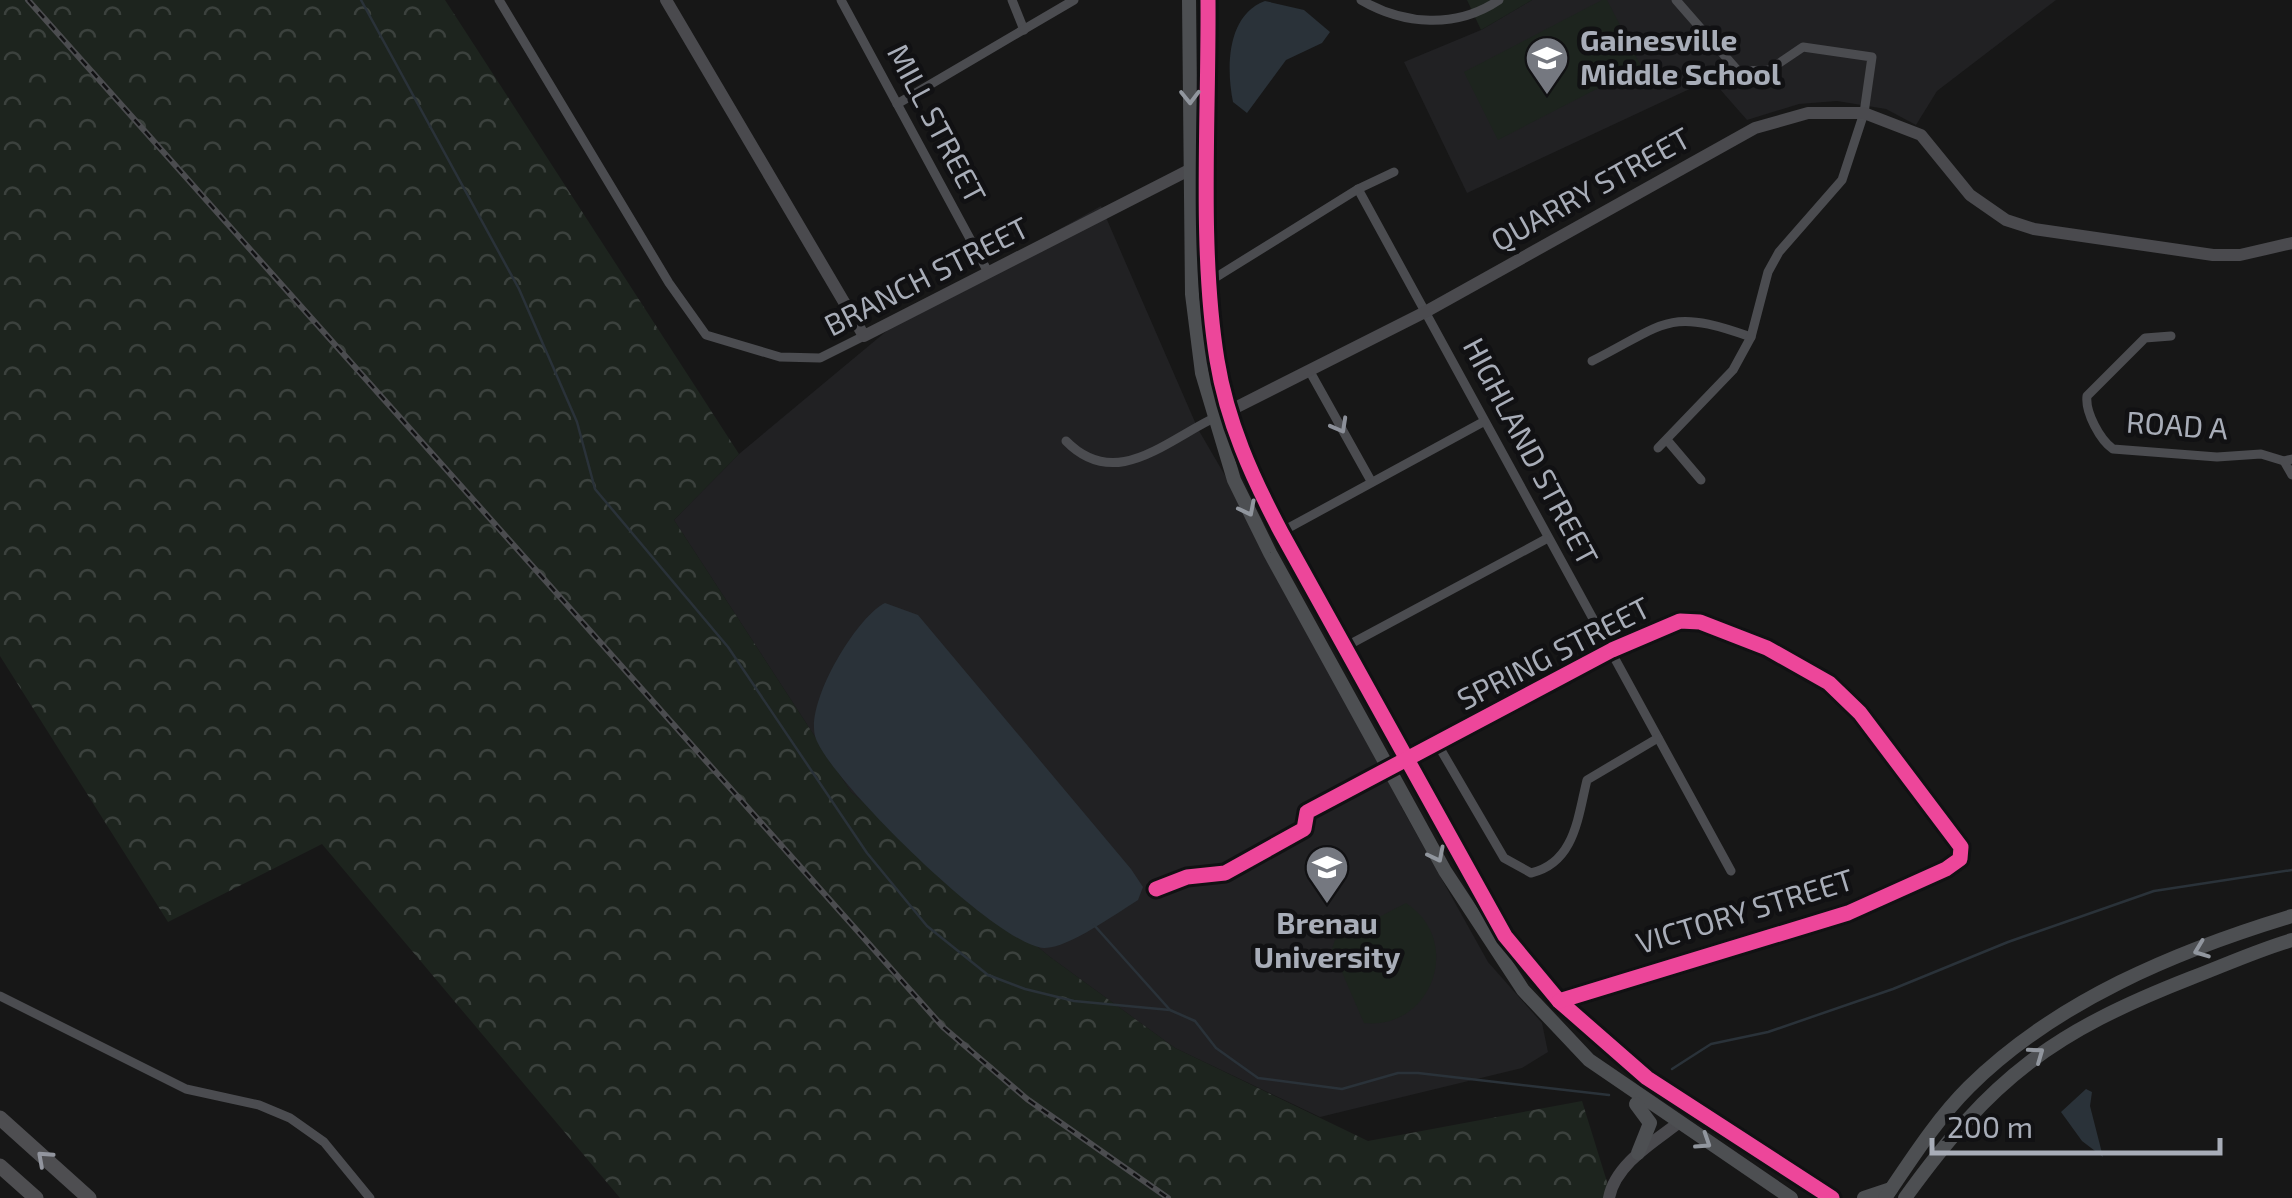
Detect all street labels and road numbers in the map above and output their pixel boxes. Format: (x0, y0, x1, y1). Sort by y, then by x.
street label: MILL STREET (881, 37, 995, 209)
street label: QUARRY STREET (1484, 119, 1696, 258)
street label: BRANCH STREET (818, 208, 1034, 342)
street label: HIGHLAND STREET (1457, 331, 1607, 571)
street label: ROAD A (2125, 403, 2229, 446)
street label: SPRING STREET (1451, 588, 1655, 716)
street label: VICTORY STREET (1631, 860, 1857, 960)

